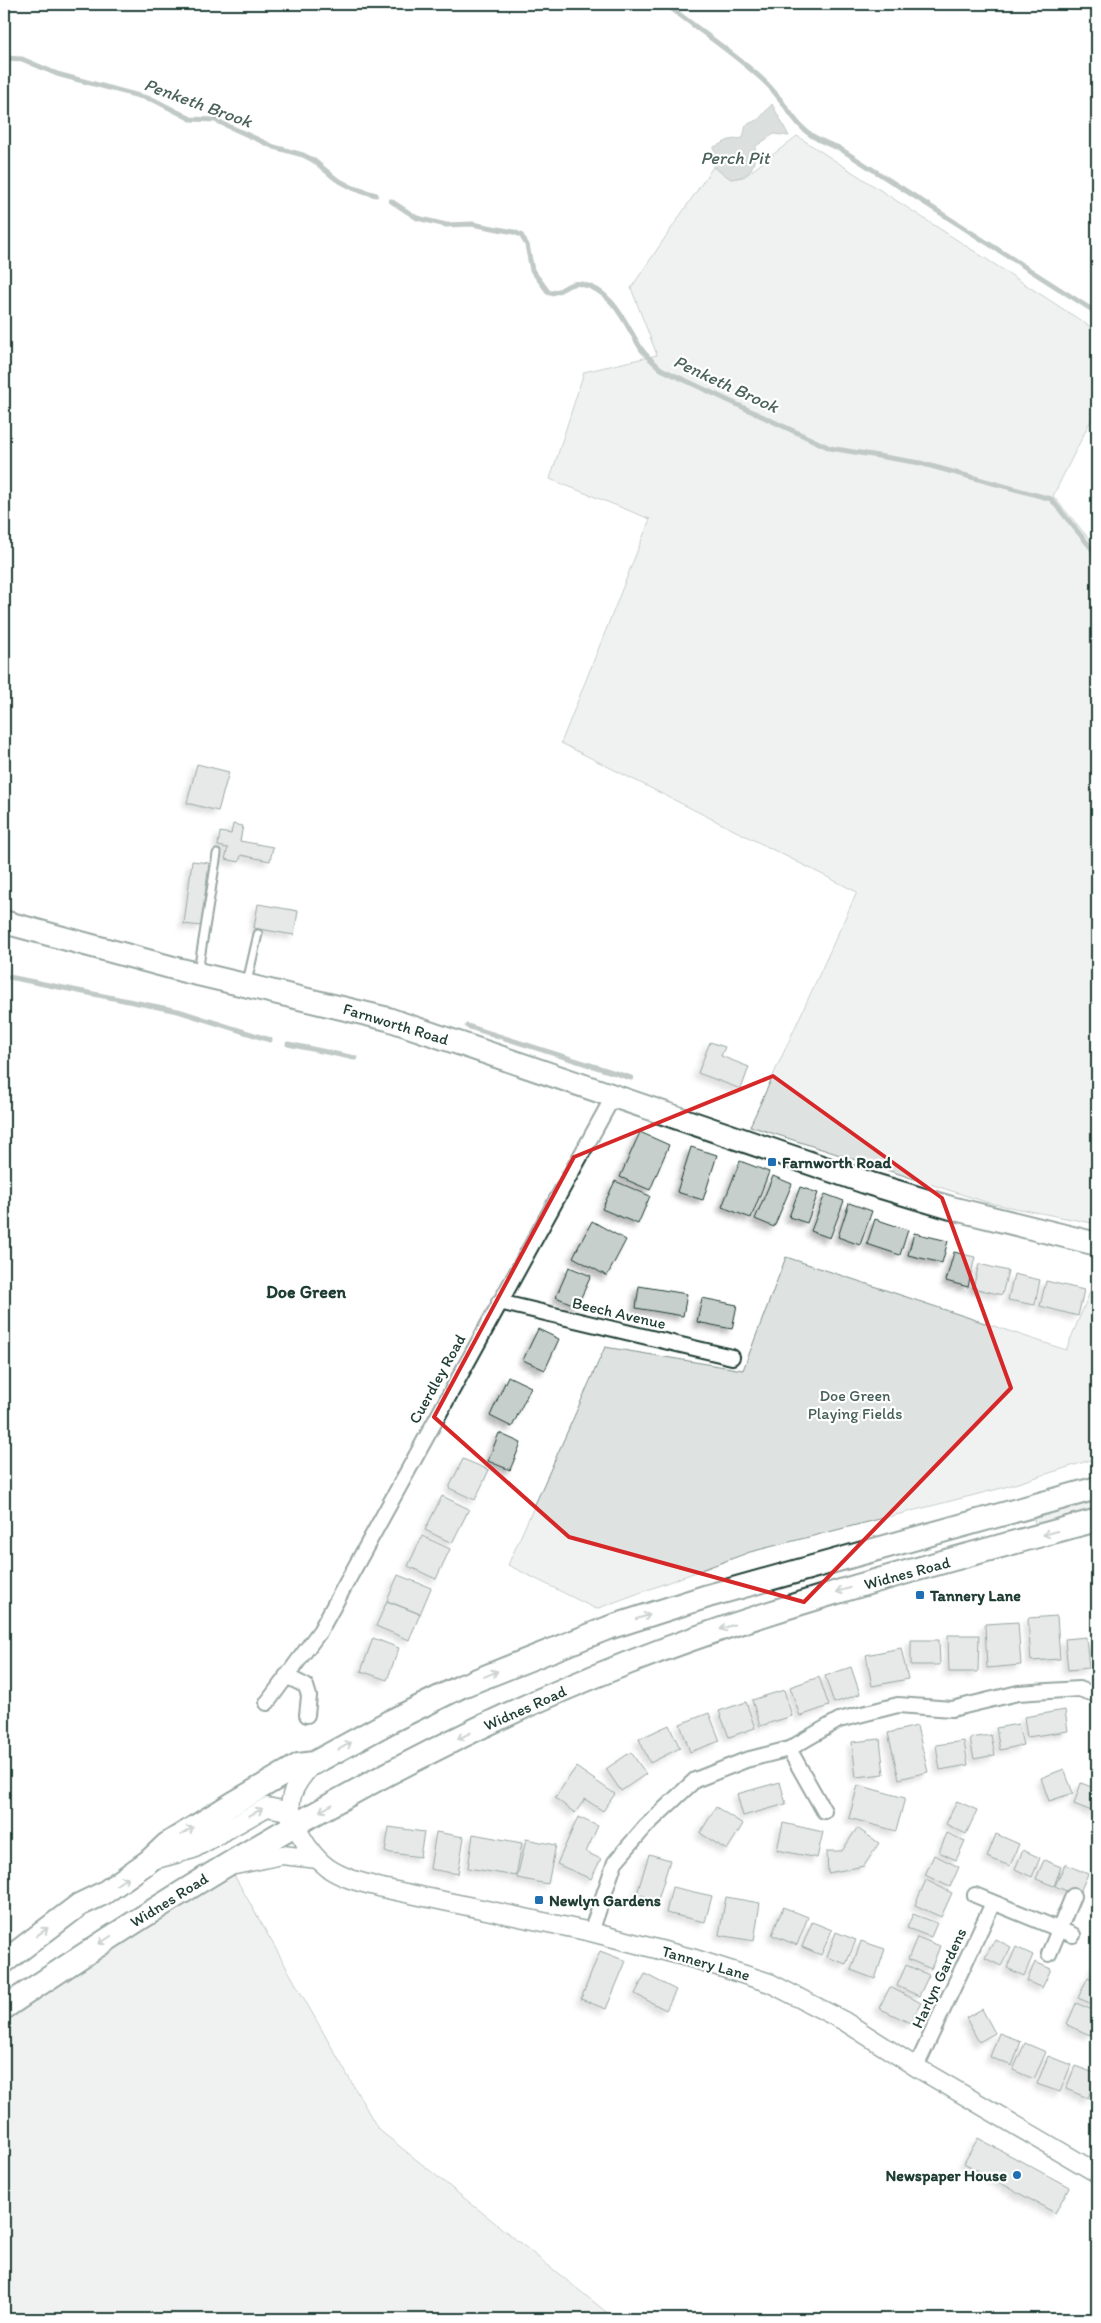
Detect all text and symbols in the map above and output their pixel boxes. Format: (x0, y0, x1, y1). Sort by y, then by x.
water label: Penketh Brook (141, 73, 256, 133)
water label: Perch Pit (701, 147, 772, 169)
water label: Penketh Brook (670, 350, 783, 419)
street label: Farnworth Road (341, 999, 451, 1049)
place label: Farnworth Road (782, 1153, 891, 1172)
marker: Farnworth Road (766, 1156, 778, 1168)
district label: Doe Green (266, 1281, 346, 1303)
street label: Beech Avenue (570, 1293, 668, 1333)
street label: Cuerdley Road (405, 1331, 470, 1427)
park label: Doe Green Playing Fields (808, 1386, 902, 1423)
one-way arrow (1043, 1529, 1059, 1538)
street label: Widnes Road (862, 1552, 952, 1594)
one-way arrow (835, 1586, 851, 1595)
place label: Tannery Lane (929, 1586, 1021, 1606)
marker: Tannery Lane (914, 1589, 926, 1601)
one-way arrow (634, 1611, 650, 1621)
one-way arrow (719, 1623, 735, 1632)
one-way arrow (483, 1668, 498, 1678)
street label: Widnes Road (481, 1681, 569, 1735)
one-way arrow (456, 1731, 471, 1741)
one-way arrow (337, 1741, 352, 1750)
one-way arrow (319, 1803, 333, 1813)
one-way arrow (249, 1807, 264, 1817)
one-way arrow (180, 1826, 194, 1836)
street label: Widnes Road (126, 1868, 212, 1932)
one-way arrow (114, 1876, 128, 1886)
place label: Newlyn Gardens (549, 1891, 661, 1911)
marker: Newlyn Gardens (533, 1894, 545, 1906)
street label: Harlyn Gardens (907, 1925, 971, 2031)
one-way arrow (35, 1927, 49, 1937)
one-way arrow (98, 1935, 112, 1945)
street label: Tannery Lane (660, 1941, 752, 1985)
place label: Newspaper House (885, 2166, 1007, 2186)
marker: Newspaper House (1011, 2169, 1023, 2181)

